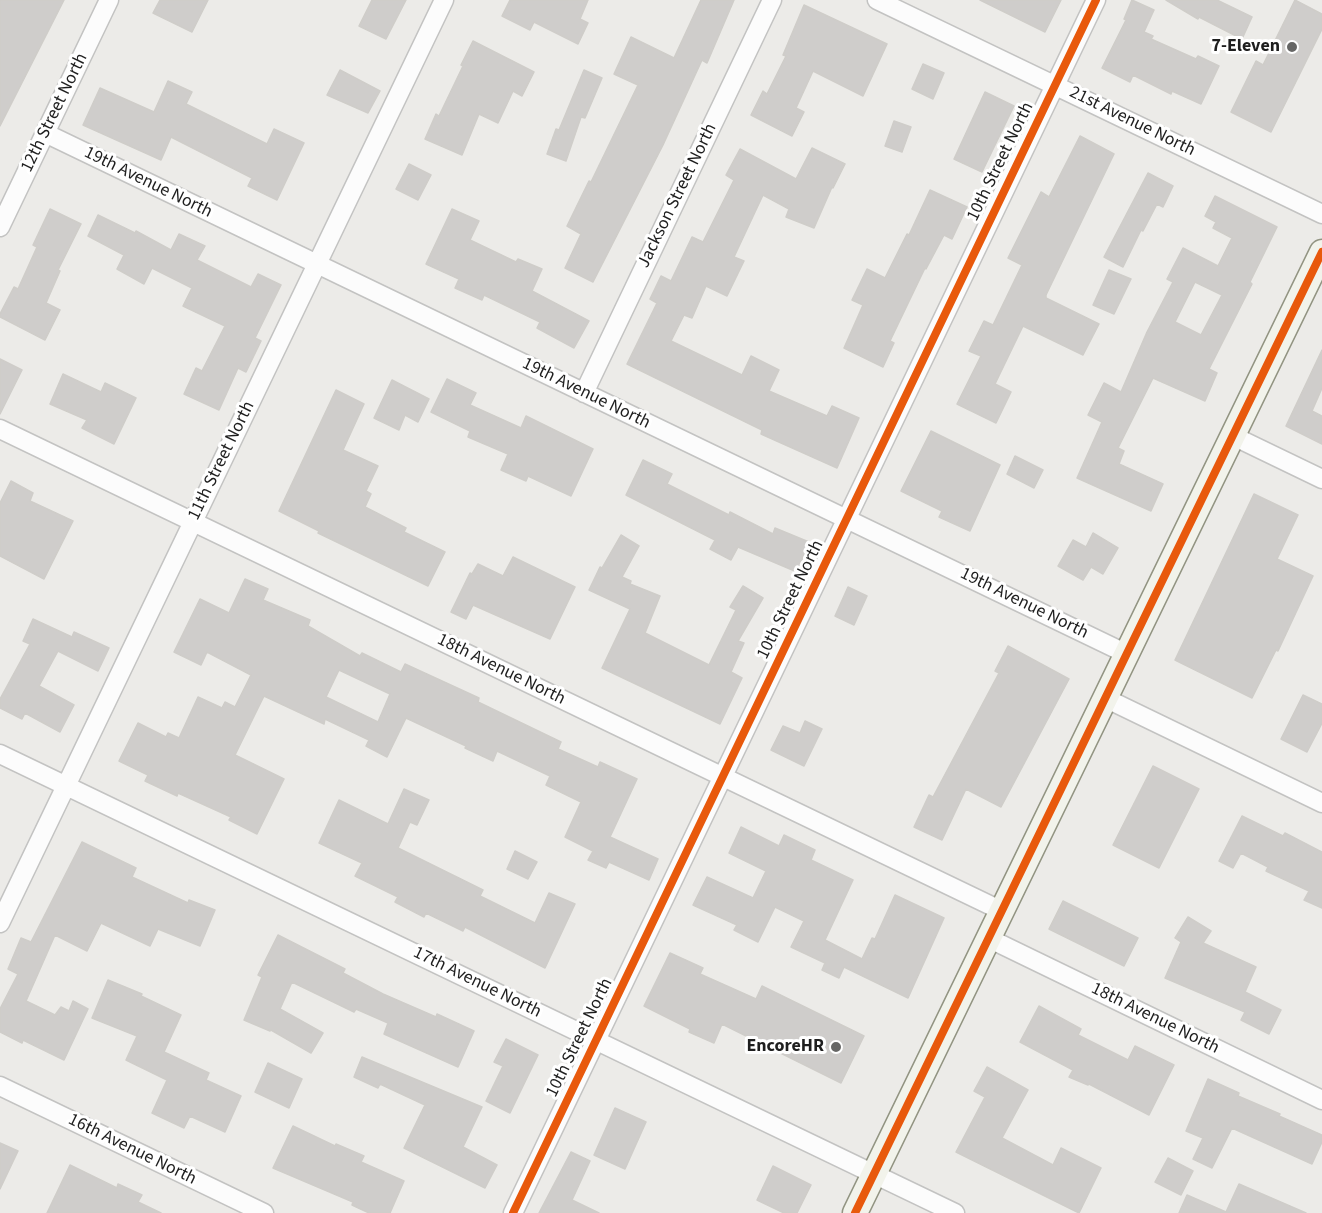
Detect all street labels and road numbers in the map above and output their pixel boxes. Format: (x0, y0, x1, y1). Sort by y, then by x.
street label: 12th Street North (17, 50, 93, 176)
street label: 21st Avenue North (1066, 82, 1198, 162)
street label: 10th Street North (963, 99, 1039, 225)
street label: Jackson Street North (634, 120, 722, 272)
street label: 19th Avenue North (80, 143, 216, 223)
street label: 19th Avenue North (518, 354, 654, 434)
street label: 11th Street North (184, 398, 260, 524)
street label: 10th Street North (753, 537, 829, 663)
street label: 19th Avenue North (956, 564, 1092, 644)
street label: 18th Avenue North (433, 630, 569, 710)
street label: 17th Avenue North (409, 943, 545, 1023)
street label: 10th Street North (542, 975, 618, 1101)
street label: 18th Avenue North (1087, 979, 1223, 1059)
street label: 16th Avenue North (64, 1110, 200, 1190)

